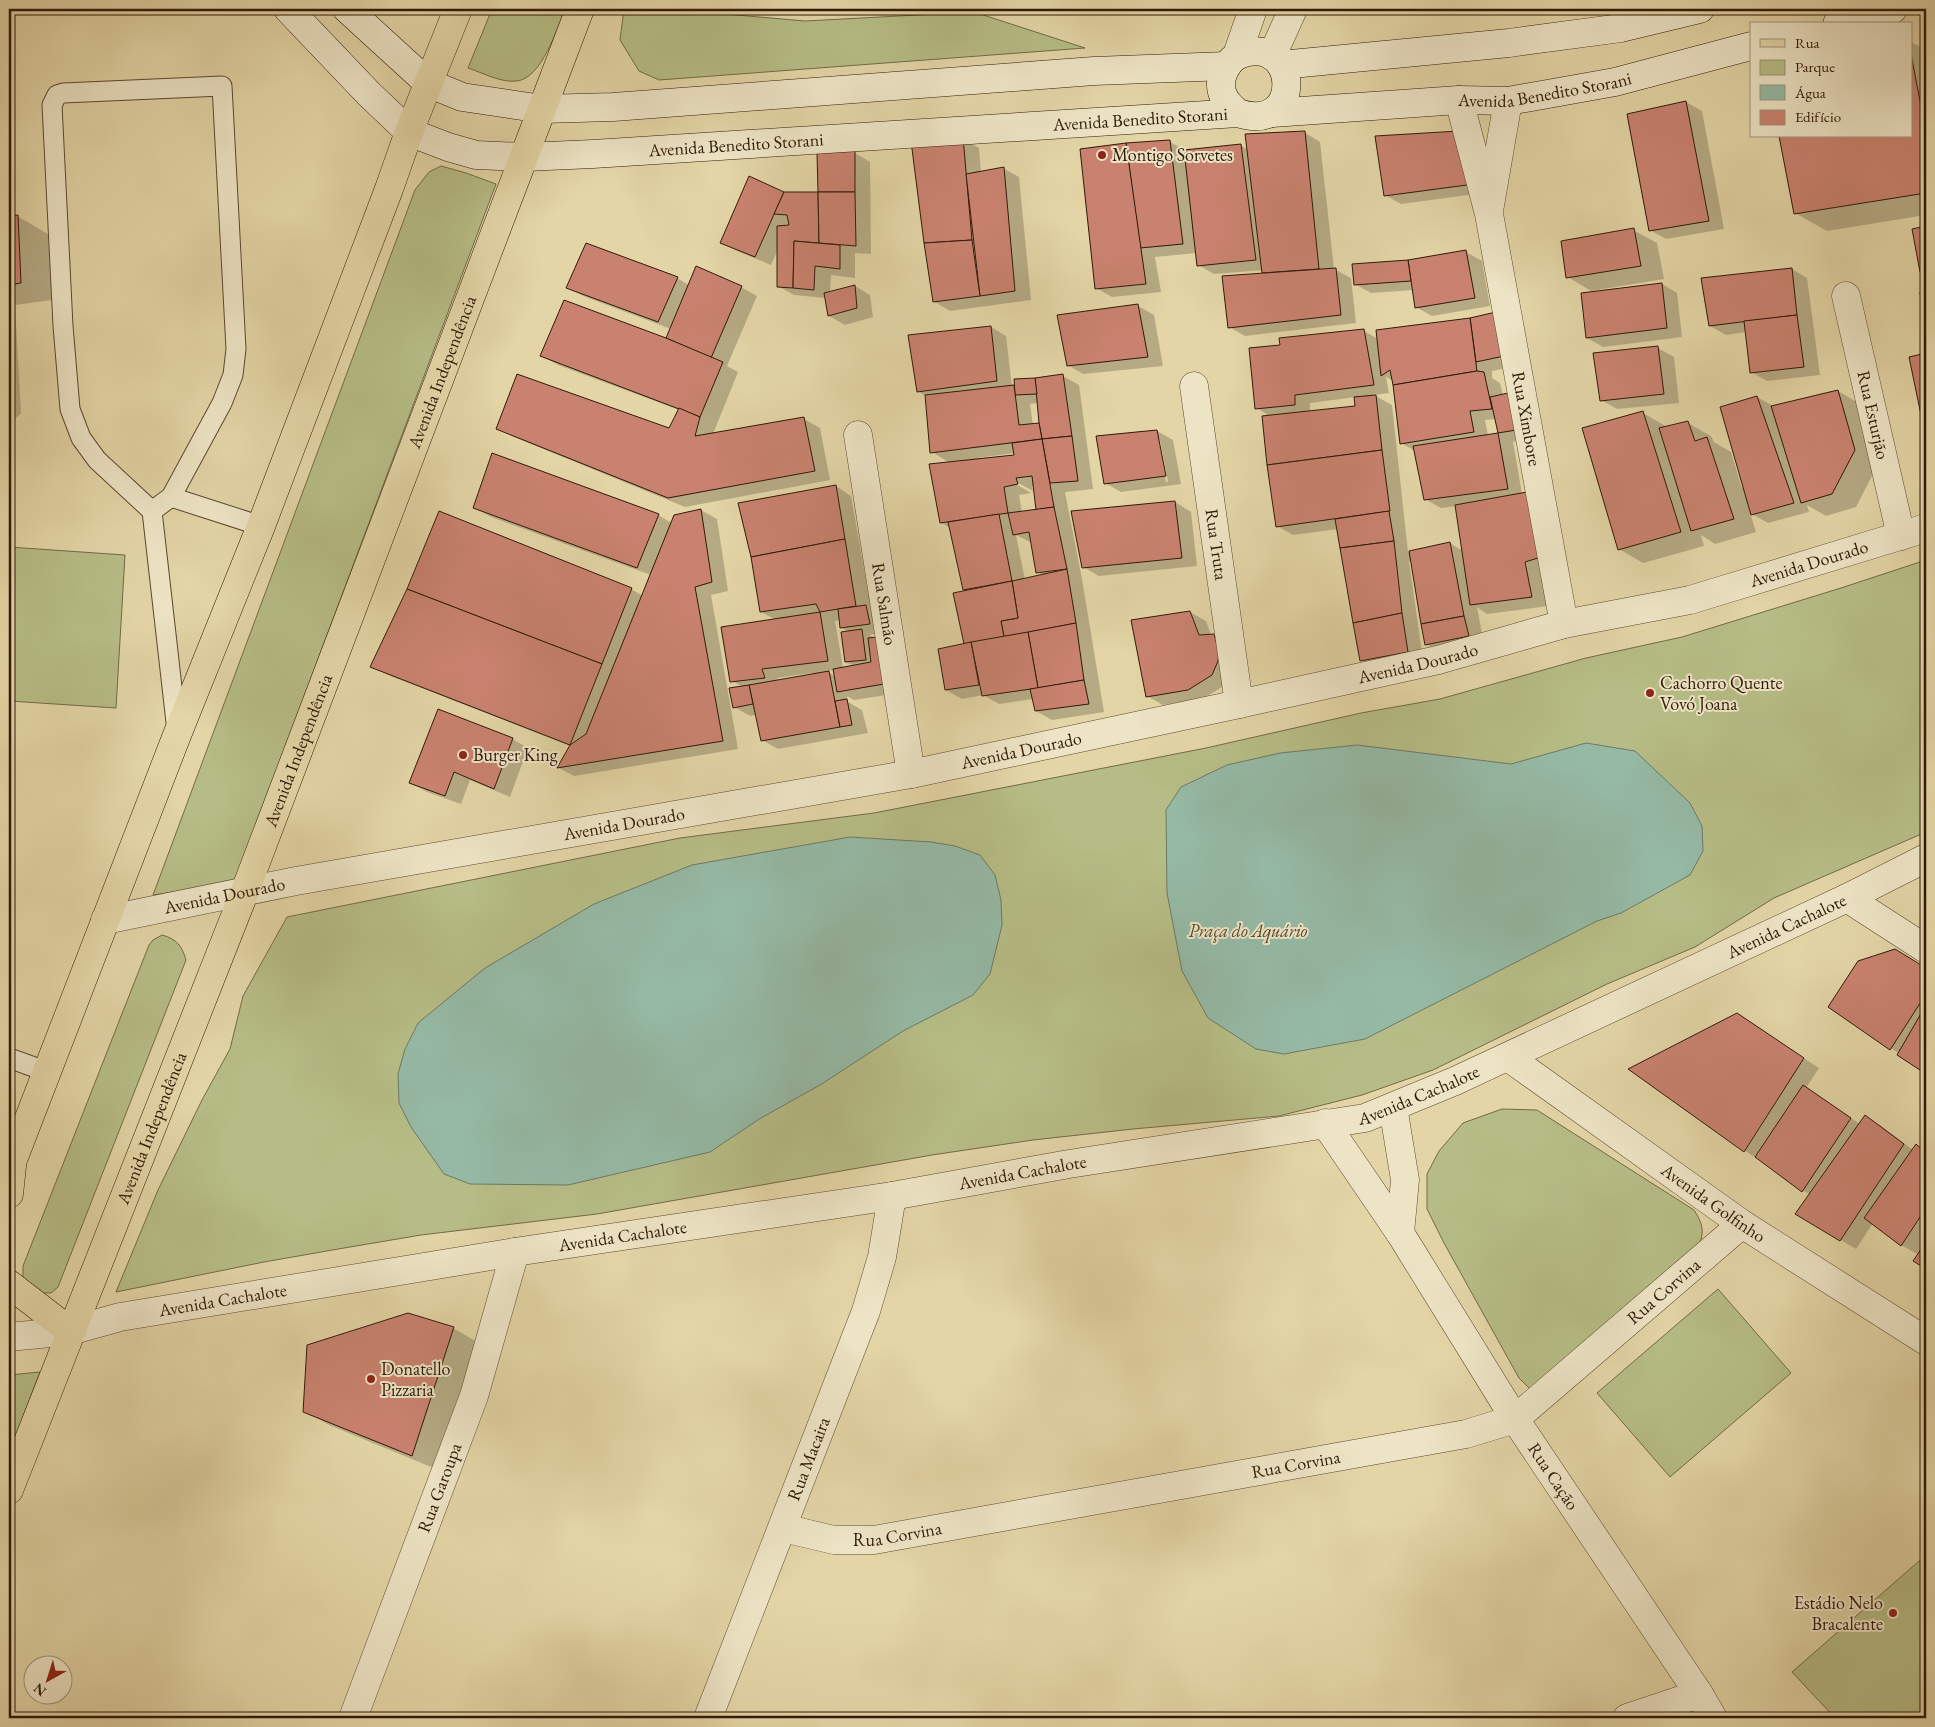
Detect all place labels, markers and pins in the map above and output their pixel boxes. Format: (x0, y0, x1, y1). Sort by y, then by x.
place label: Montigo Sorvetes (1112, 143, 1233, 166)
marker: Montigo Sorvetes (1096, 149, 1108, 161)
place label: Cachorro Quente Vovó Joana (1660, 671, 1782, 715)
marker: Cachorro Quente Vovó Joana (1644, 687, 1656, 699)
place label: Burger King (473, 743, 558, 766)
marker: Burger King (457, 749, 469, 761)
place label: Donatello Pizzaria (381, 1357, 450, 1401)
marker: Donatello Pizzaria (365, 1373, 377, 1385)
place label: Estádio Nelo Bracalente (1794, 1591, 1883, 1635)
marker: Estádio Nelo Bracalente (1887, 1607, 1899, 1619)

